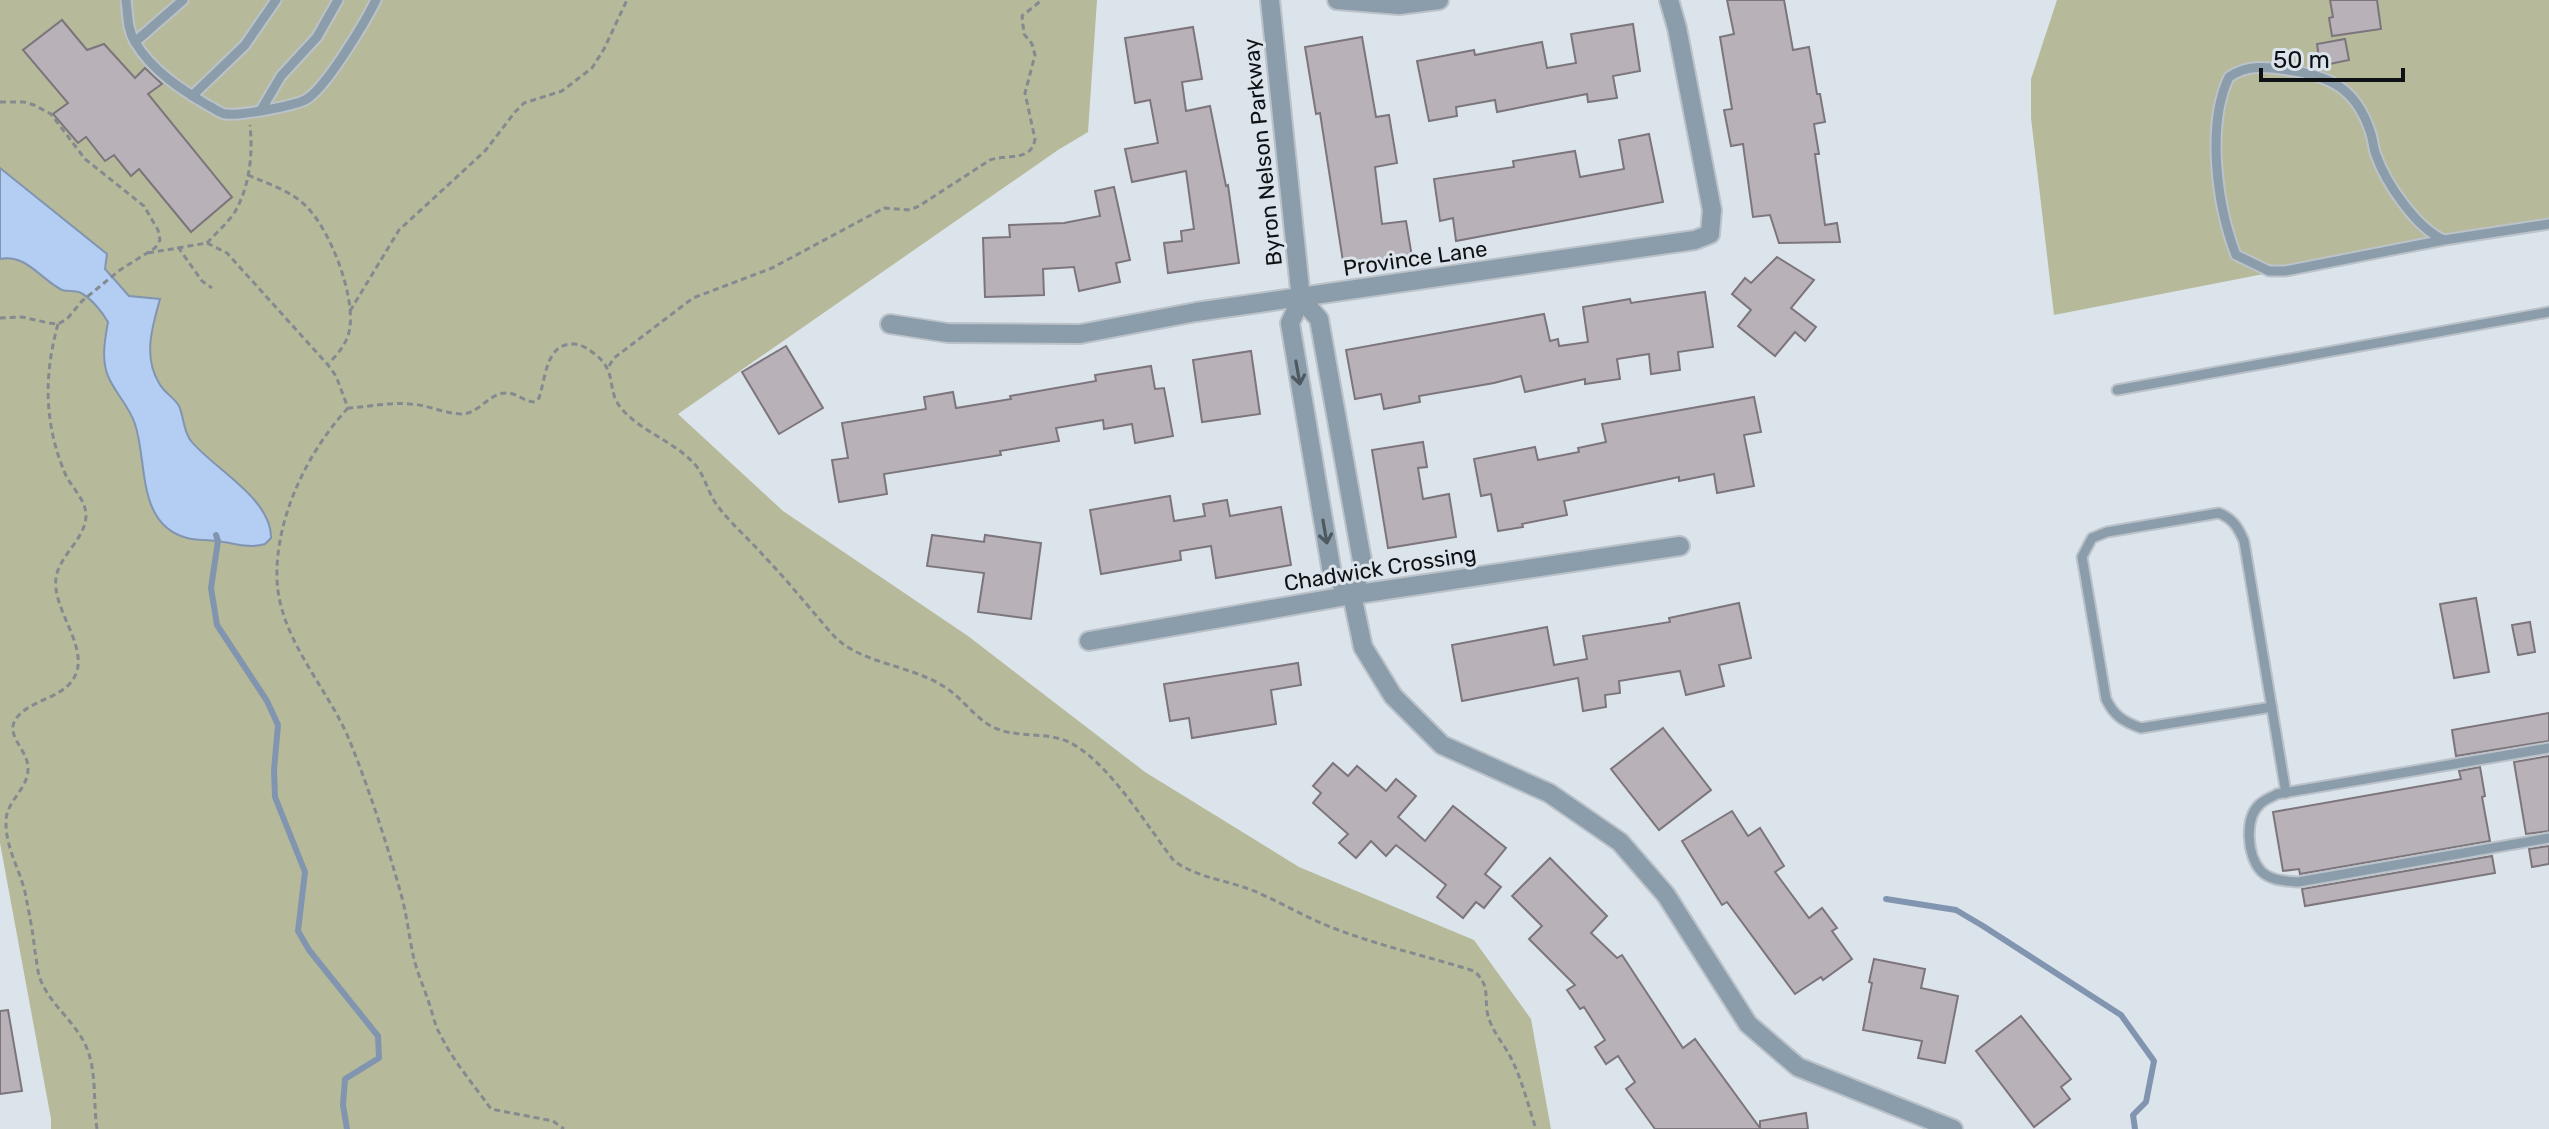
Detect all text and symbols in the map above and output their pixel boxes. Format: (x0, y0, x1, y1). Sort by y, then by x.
scale bar (2261, 32, 2403, 82)
street label: Byron Nelson Parkway (1237, 37, 1288, 267)
text: 50 m (2273, 46, 2330, 74)
street label: Province Lane (1341, 235, 1489, 282)
one-way arrow (1291, 360, 1306, 385)
one-way arrow (1319, 519, 1334, 545)
street label: Chadwick Crossing (1282, 540, 1478, 597)

